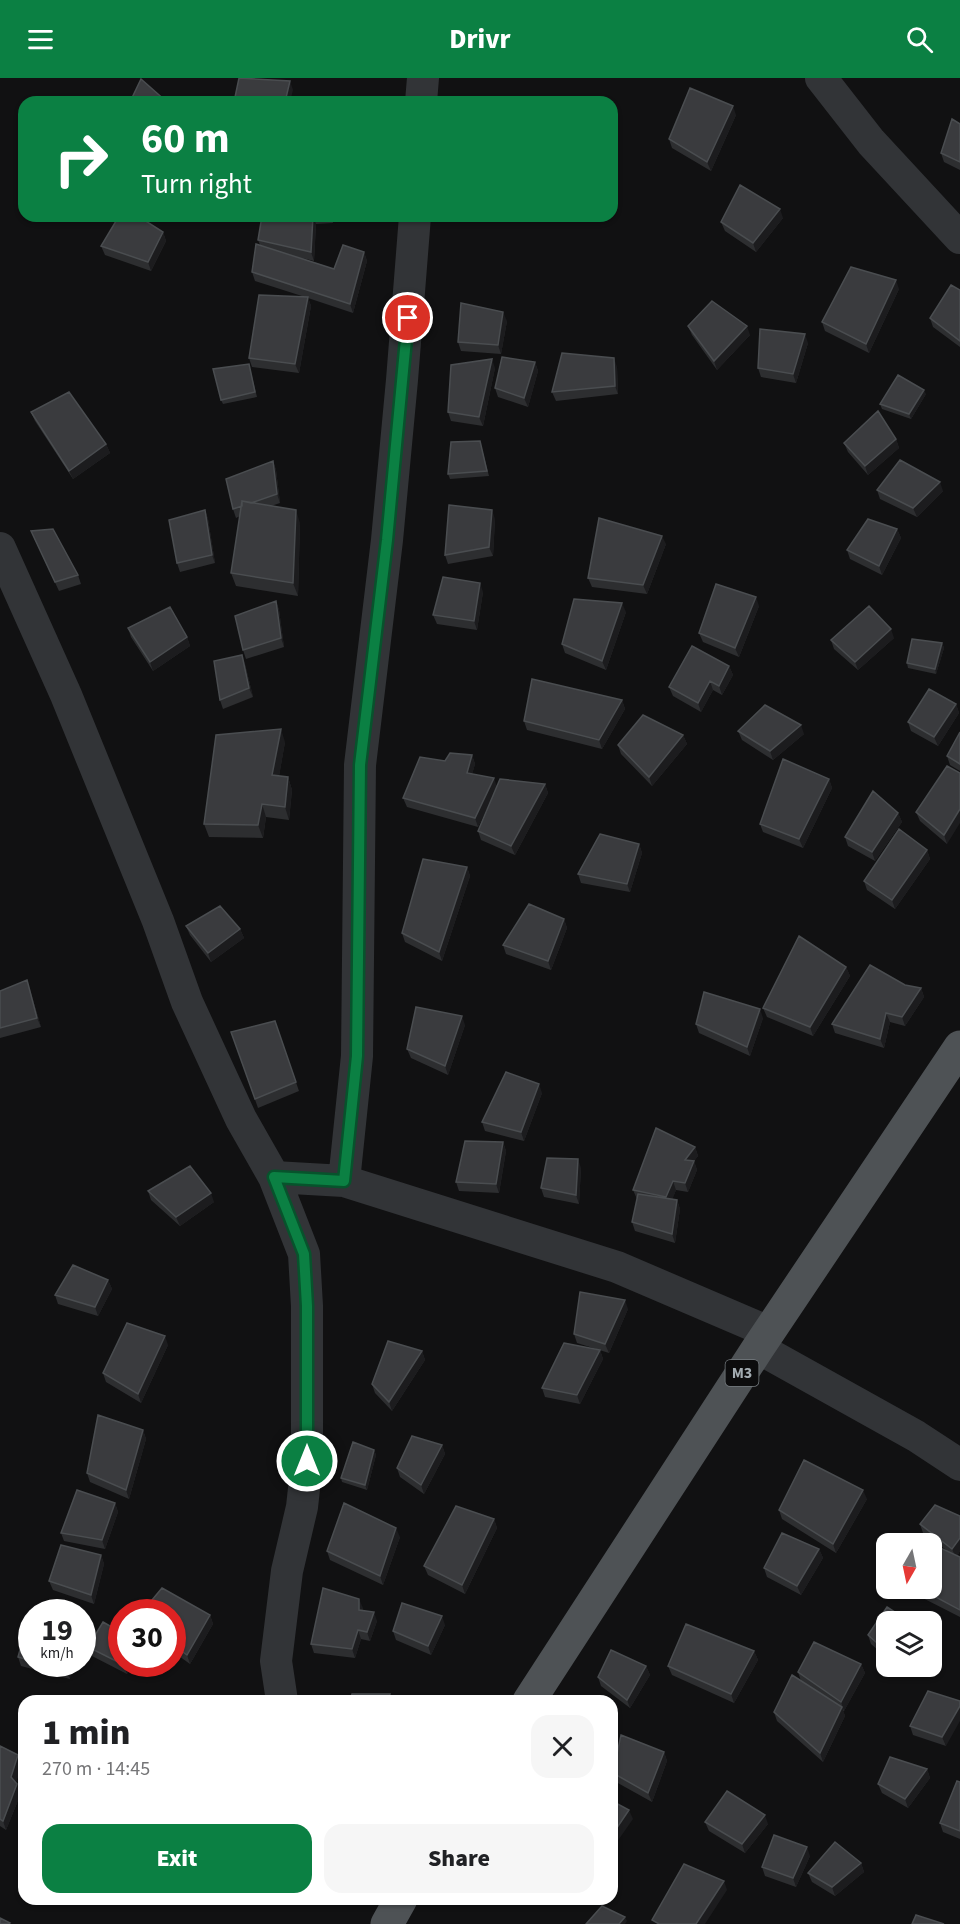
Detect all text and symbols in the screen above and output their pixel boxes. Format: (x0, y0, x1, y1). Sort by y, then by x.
text: Drivr (449, 20, 511, 59)
icon: menu (24, 23, 57, 56)
icon: search (903, 23, 936, 56)
text: 60 m (141, 109, 230, 169)
icon: right (42, 120, 120, 198)
text: Turn right (141, 165, 252, 204)
pin (382, 292, 433, 343)
icon: arrive (391, 301, 424, 334)
road number: M3 (726, 1360, 758, 1386)
position arrow (275, 1429, 339, 1493)
north arrow (876, 1533, 942, 1599)
map controls (876, 1533, 942, 1677)
speed limit sign: 30 (108, 1599, 186, 1677)
text: 19 (41, 1609, 73, 1652)
button: layers (876, 1611, 942, 1677)
text: km/h (40, 1643, 74, 1664)
text: 1 min (42, 1707, 130, 1758)
button: close (531, 1715, 594, 1778)
text: 270 m · 14:45 (42, 1755, 150, 1783)
button: Exit (42, 1824, 312, 1893)
button: Share (324, 1824, 594, 1893)

